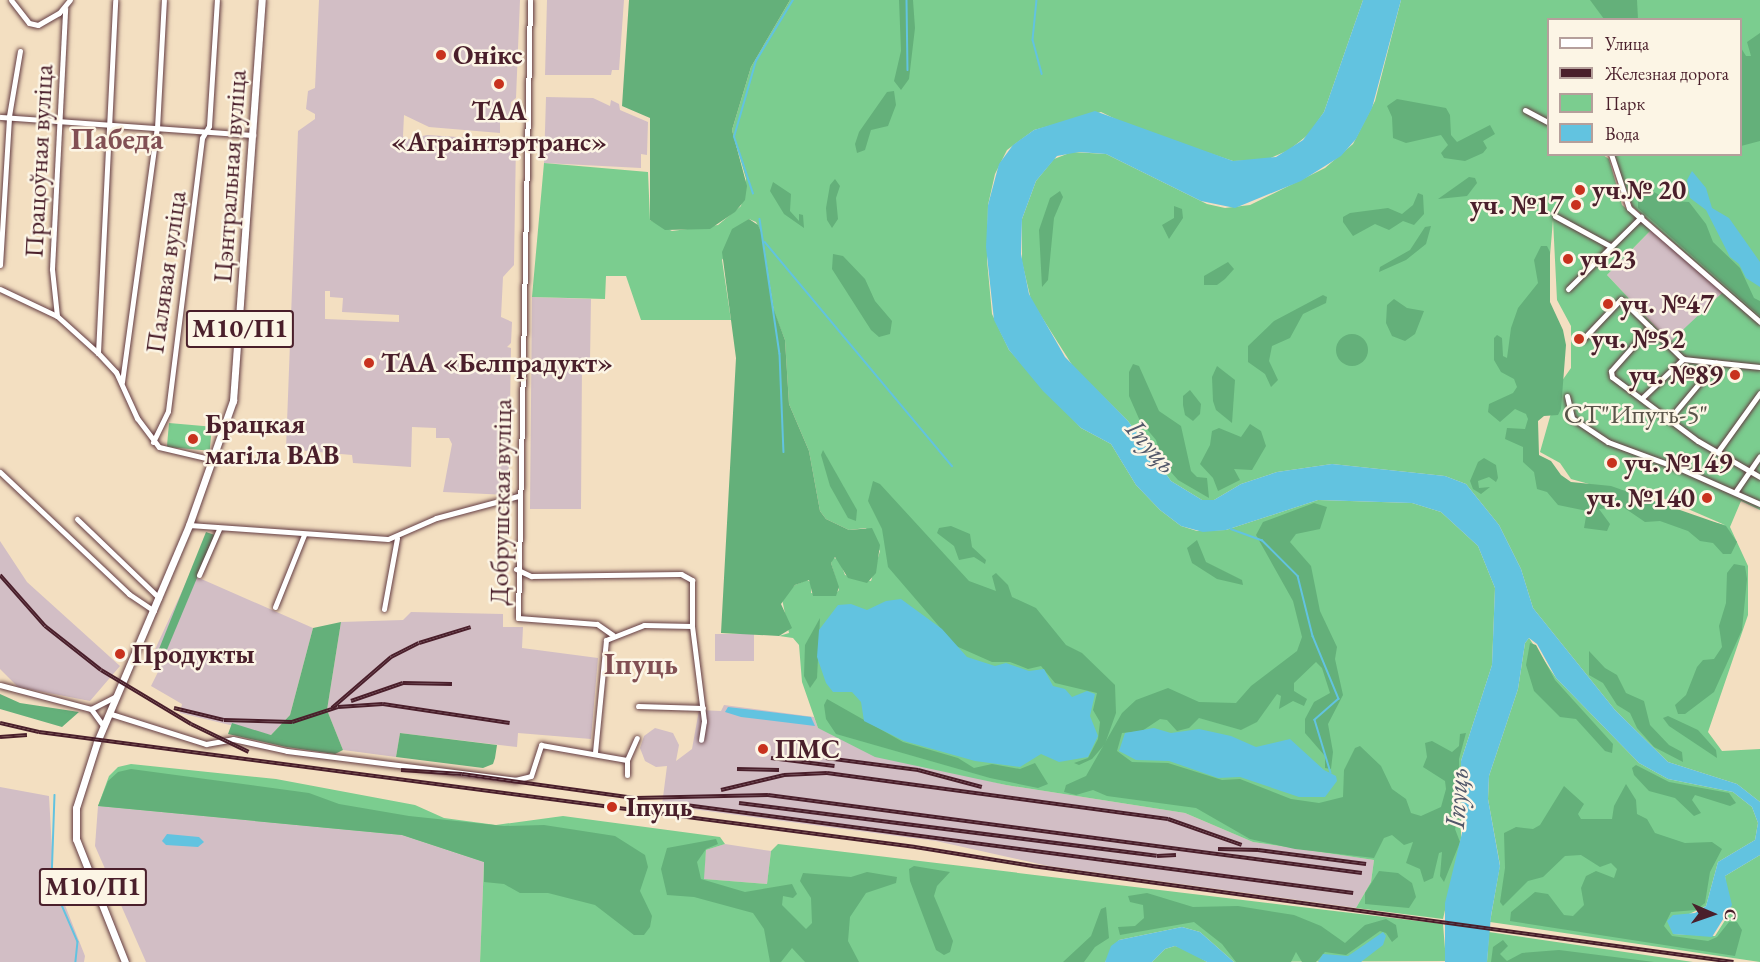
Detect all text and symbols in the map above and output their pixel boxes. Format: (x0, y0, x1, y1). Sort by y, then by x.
legend (1547, 18, 1742, 156)
text: Улица (1605, 32, 1649, 55)
place label: Онікс (453, 39, 523, 71)
marker: Онікс (434, 48, 448, 62)
text: Железная дорога (1605, 62, 1729, 85)
street label: Працоўная вуліца (17, 63, 59, 259)
street label: Цэнтральная вуліца (205, 68, 253, 284)
marker: ТАА «Аграінтэртранс» (492, 77, 506, 91)
text: Парк (1605, 92, 1645, 115)
place label: ТАА «Аграінтэртранс» (391, 94, 607, 157)
district label: Пабеда (71, 121, 163, 157)
text: Вода (1605, 122, 1639, 145)
place label: уч.№ 20 (1592, 174, 1686, 206)
marker: уч.№ 20 (1573, 183, 1587, 197)
street label: Палявая вуліца (138, 188, 192, 356)
place label: уч. №17 (1470, 189, 1564, 221)
marker: уч. №17 (1569, 198, 1583, 212)
place label: уч23 (1580, 243, 1637, 275)
marker: уч23 (1561, 252, 1575, 266)
place label: уч. №47 (1620, 288, 1714, 320)
marker: уч. №47 (1601, 297, 1615, 311)
road number: М10/П1 (184, 306, 296, 352)
place label: уч. №52 (1591, 323, 1685, 355)
marker: уч. №52 (1572, 332, 1586, 346)
place label: ТАА «Белпрадукт» (381, 347, 613, 379)
marker: ТАА «Белпрадукт» (362, 356, 376, 370)
place label: уч. №89 (1629, 359, 1723, 391)
marker: уч. №89 (1728, 368, 1742, 382)
street label: Добрушская вуліца (482, 398, 518, 606)
park label: СТ"Ипуть-5" (1564, 398, 1708, 430)
place label: Брацкая магіла ВАВ (205, 407, 339, 470)
water label: Іпуць (1119, 412, 1185, 480)
marker: Брацкая магіла ВАВ (186, 432, 200, 446)
place label: уч. №149 (1624, 447, 1732, 479)
marker: уч. №149 (1605, 456, 1619, 470)
place label: уч. №140 (1587, 482, 1695, 514)
marker: уч. №140 (1700, 491, 1714, 505)
place label: Продукты (132, 638, 255, 670)
district label: Іпуць (604, 646, 678, 682)
marker: Продукты (113, 647, 127, 661)
place label: ПМС (775, 733, 840, 765)
marker: ПМС (756, 742, 770, 756)
water label: Іпуць (1437, 766, 1475, 830)
place label: Іпуць (626, 791, 692, 823)
marker: Іпуць (603, 798, 621, 816)
road number: М10/П1 (38, 864, 148, 910)
north arrow (1682, 884, 1742, 944)
text: С (1720, 909, 1741, 921)

